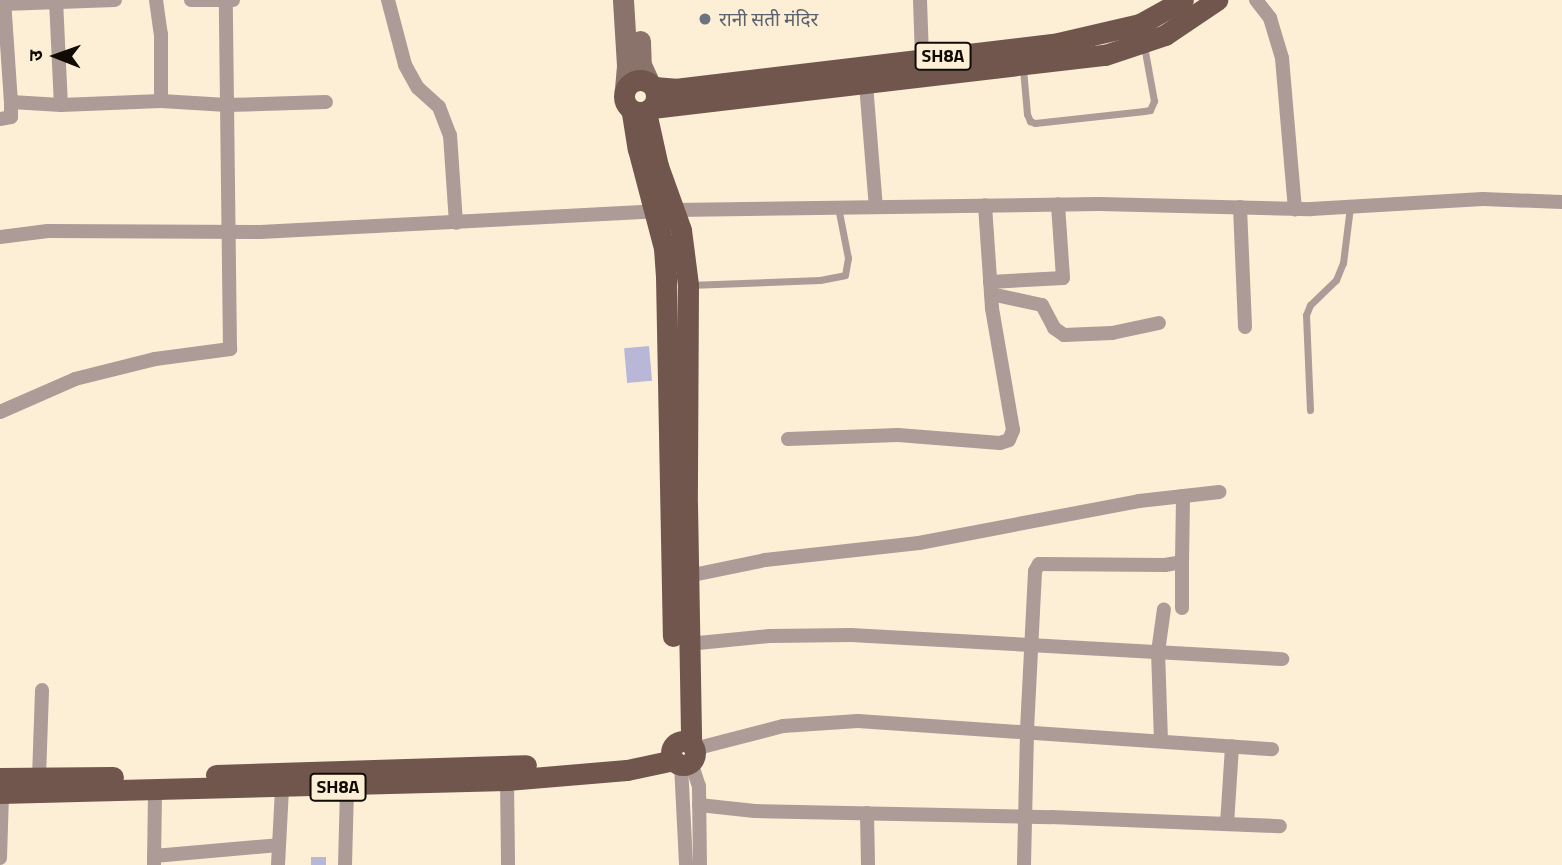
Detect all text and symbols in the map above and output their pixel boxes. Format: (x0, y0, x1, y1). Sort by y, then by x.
place label: रानी सती मंदिर (719, 8, 818, 30)
marker: रानी सती मंदिर (697, 11, 713, 27)
north arrow (21, 21, 91, 91)
road number: SH8A (913, 42, 973, 70)
text: उ (20, 50, 49, 61)
road number: SH8A (308, 772, 368, 802)

